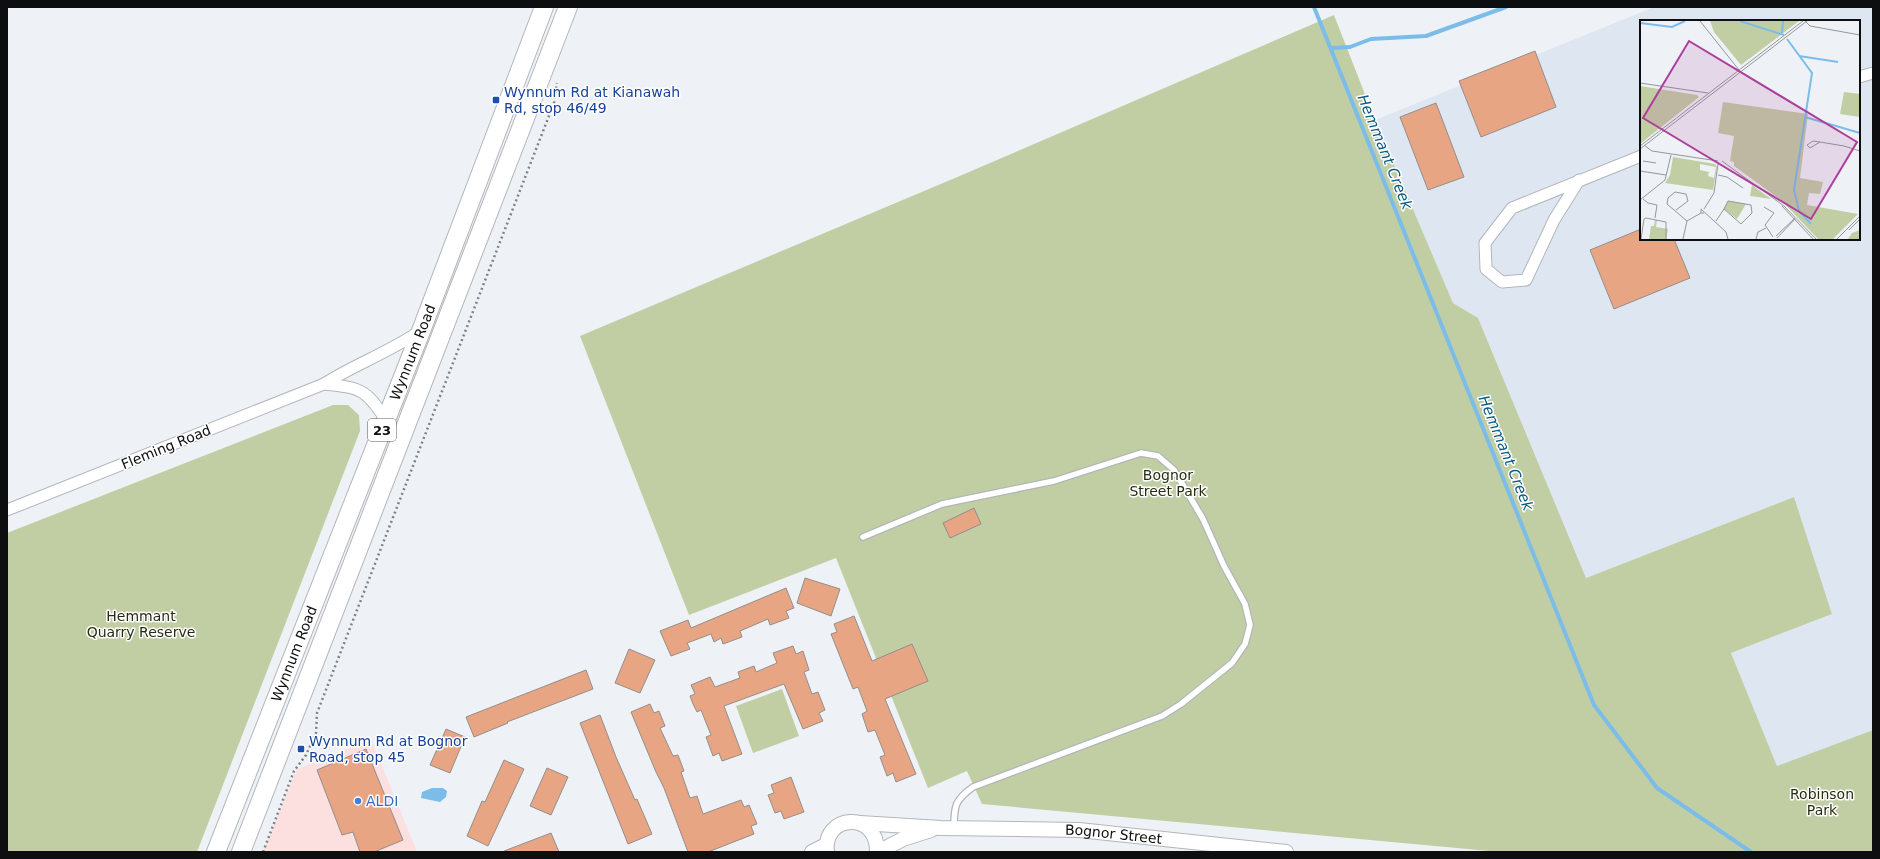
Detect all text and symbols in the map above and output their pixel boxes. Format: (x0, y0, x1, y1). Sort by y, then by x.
inset map (1640, 20, 1860, 240)
place label: Wynnum Rd at Kianawah Rd, stop 46/49 (504, 84, 680, 116)
water label: Hemmant Creek (1354, 92, 1417, 214)
marker: Wynnum Rd at Kianawah Rd, stop 46/49 (491, 95, 501, 105)
street label: Wynnum Road (387, 302, 438, 403)
water label: Hemmant Creek (1475, 393, 1538, 515)
road number: 23 (368, 419, 396, 441)
street label: Fleming Road (119, 422, 213, 472)
park label: Bognor Street Park (1129, 467, 1208, 499)
street label: Wynnum Road (268, 603, 320, 704)
park label: Hemmant Quarry Reserve (87, 608, 195, 640)
place label: Wynnum Rd at Bognor Road, stop 45 (309, 733, 468, 765)
marker: Wynnum Rd at Bognor Road, stop 45 (296, 744, 306, 754)
park label: Robinson Park (1790, 786, 1854, 818)
place label: ALDI (366, 793, 398, 809)
marker: ALDI (353, 796, 363, 806)
street label: Bognor Street (1065, 822, 1163, 847)

